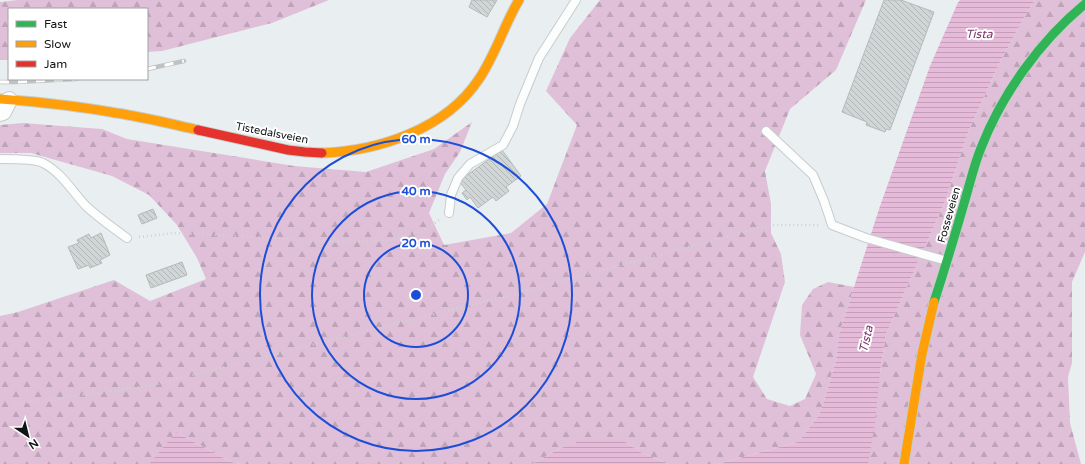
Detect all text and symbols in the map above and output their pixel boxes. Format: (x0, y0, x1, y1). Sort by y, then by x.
legend (8, 8, 148, 80)
text: Fast (44, 17, 68, 31)
water label: Tista (965, 27, 993, 41)
text: Slow (44, 37, 71, 51)
text: Jam (44, 57, 67, 71)
street label: Tistedalsveien (235, 120, 309, 146)
text: 60 m (401, 132, 431, 146)
text: 40 m (401, 184, 431, 198)
street label: Fosseveien (935, 186, 963, 244)
text: 20 m (401, 236, 431, 250)
centre of rings (409, 288, 423, 302)
water label: Tista (856, 324, 876, 354)
north arrow (8, 416, 48, 456)
text: N (26, 436, 41, 452)

